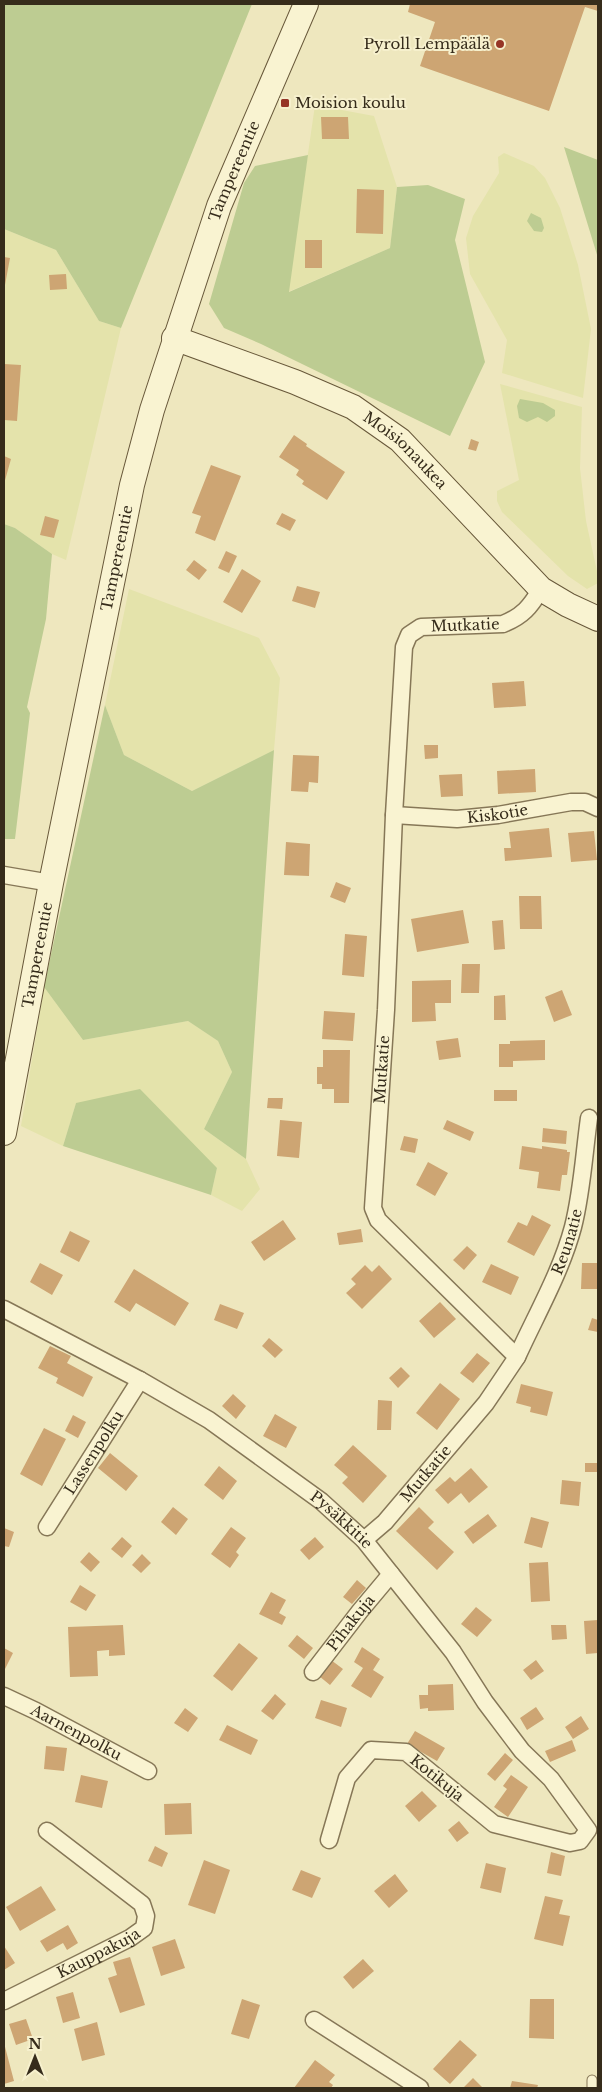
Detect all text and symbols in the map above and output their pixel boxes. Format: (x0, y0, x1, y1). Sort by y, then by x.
place label: Pyroll Lempäälä (364, 34, 491, 53)
marker: Pyroll Lempäälä (494, 38, 506, 50)
place label: Moision koulu (295, 93, 406, 112)
marker: Moision koulu (279, 97, 291, 109)
street label: Tampereentie (205, 118, 264, 224)
street label: Moisionaukea (360, 407, 452, 493)
street label: Tampereentie (97, 503, 137, 613)
street label: Mutkatie (431, 614, 500, 636)
street label: Kiskotie (466, 800, 530, 827)
street label: Tampereentie (18, 900, 56, 1010)
street label: Mutkatie (370, 1035, 393, 1105)
street label: Reunatie (547, 1207, 586, 1277)
street label: Lassenpolku (60, 1407, 127, 1498)
street label: Mutkatie (396, 1441, 455, 1506)
street label: Pysäkkitie (307, 1486, 377, 1552)
street label: Pihakuja (323, 1590, 379, 1655)
street label: Aarnenpolku (27, 1700, 125, 1764)
street label: Kotikuja (406, 1750, 469, 1806)
street label: Kauppakuja (54, 1923, 144, 1982)
north arrow (10, 2032, 60, 2082)
text: N (28, 2035, 42, 2053)

